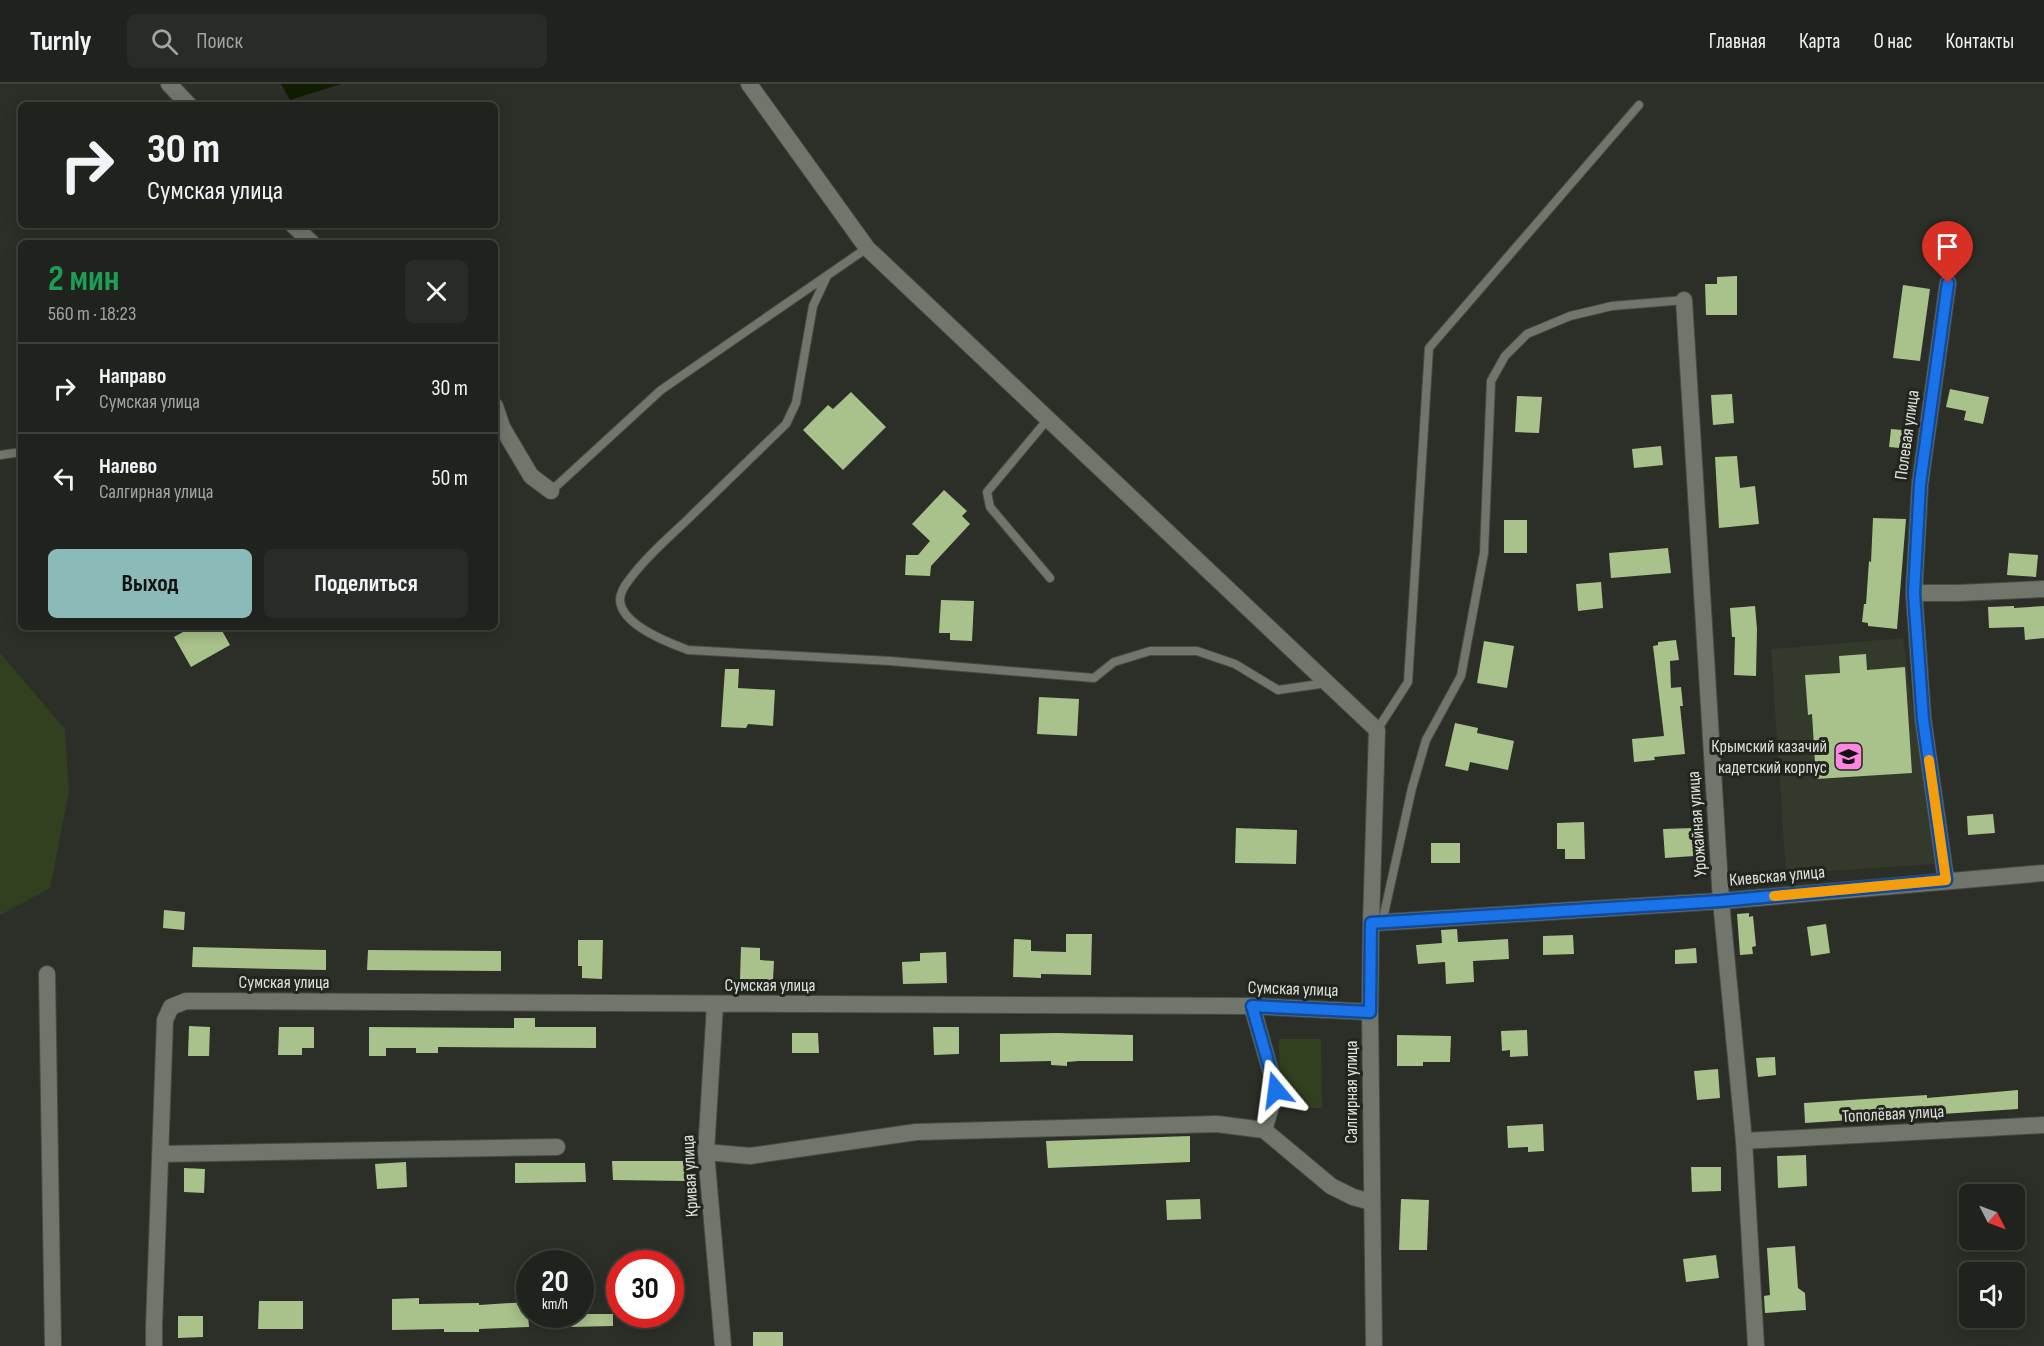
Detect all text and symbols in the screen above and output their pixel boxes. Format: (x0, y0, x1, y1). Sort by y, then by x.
search box (127, 14, 547, 68)
text: Turnly (30, 25, 91, 58)
icon: search (148, 25, 181, 58)
text: Поиск (196, 28, 243, 55)
text: Главная (1709, 29, 1766, 54)
text: Карта (1799, 29, 1840, 54)
text: О нас (1873, 29, 1912, 54)
text: Контакты (1945, 29, 2014, 54)
text: 30 m (147, 124, 220, 175)
icon: right (48, 126, 126, 204)
text: Сумская улица (147, 175, 283, 207)
pin (1922, 221, 1973, 283)
icon: arrive (1931, 230, 1964, 263)
text: 2 мин (48, 258, 119, 301)
button: close (405, 260, 468, 323)
text: 560 m · 18:23 (48, 302, 136, 326)
text: Направо (99, 363, 166, 390)
icon: right (48, 372, 81, 405)
text: 30 m (431, 375, 468, 402)
street label: Полевая улица (1890, 389, 1924, 481)
text: Сумская улица (99, 390, 200, 414)
text: Налево (99, 453, 157, 480)
icon: left (48, 462, 81, 495)
text: 50 m (432, 465, 468, 492)
text: Салгирная улица (99, 480, 214, 504)
button: Выход (48, 549, 252, 618)
button: Поделиться (264, 549, 468, 618)
place label: Крымский казачий кадетский корпус (1711, 736, 1827, 778)
school or university icon: Крымский казачий кадетский корпус (1832, 740, 1864, 772)
street label: Урожайная улица (1683, 770, 1711, 878)
street label: Киевская улица (1728, 861, 1826, 891)
street label: Сумская улица (239, 972, 329, 993)
street label: Сумская улица (725, 975, 815, 996)
street label: Сумская улица (1247, 977, 1339, 1001)
street label: Салгирная улица (1341, 1040, 1362, 1144)
position arrow (1244, 1058, 1308, 1122)
street label: Тополёвая улица (1841, 1101, 1945, 1127)
street label: Кривая улица (677, 1134, 703, 1218)
north arrow (1959, 1184, 2025, 1250)
map controls (1959, 1184, 2025, 1328)
speed limit sign: 30 (606, 1250, 684, 1328)
button: sound (1959, 1262, 2025, 1328)
text: 20 (541, 1264, 569, 1300)
text: km/h (542, 1295, 568, 1314)

